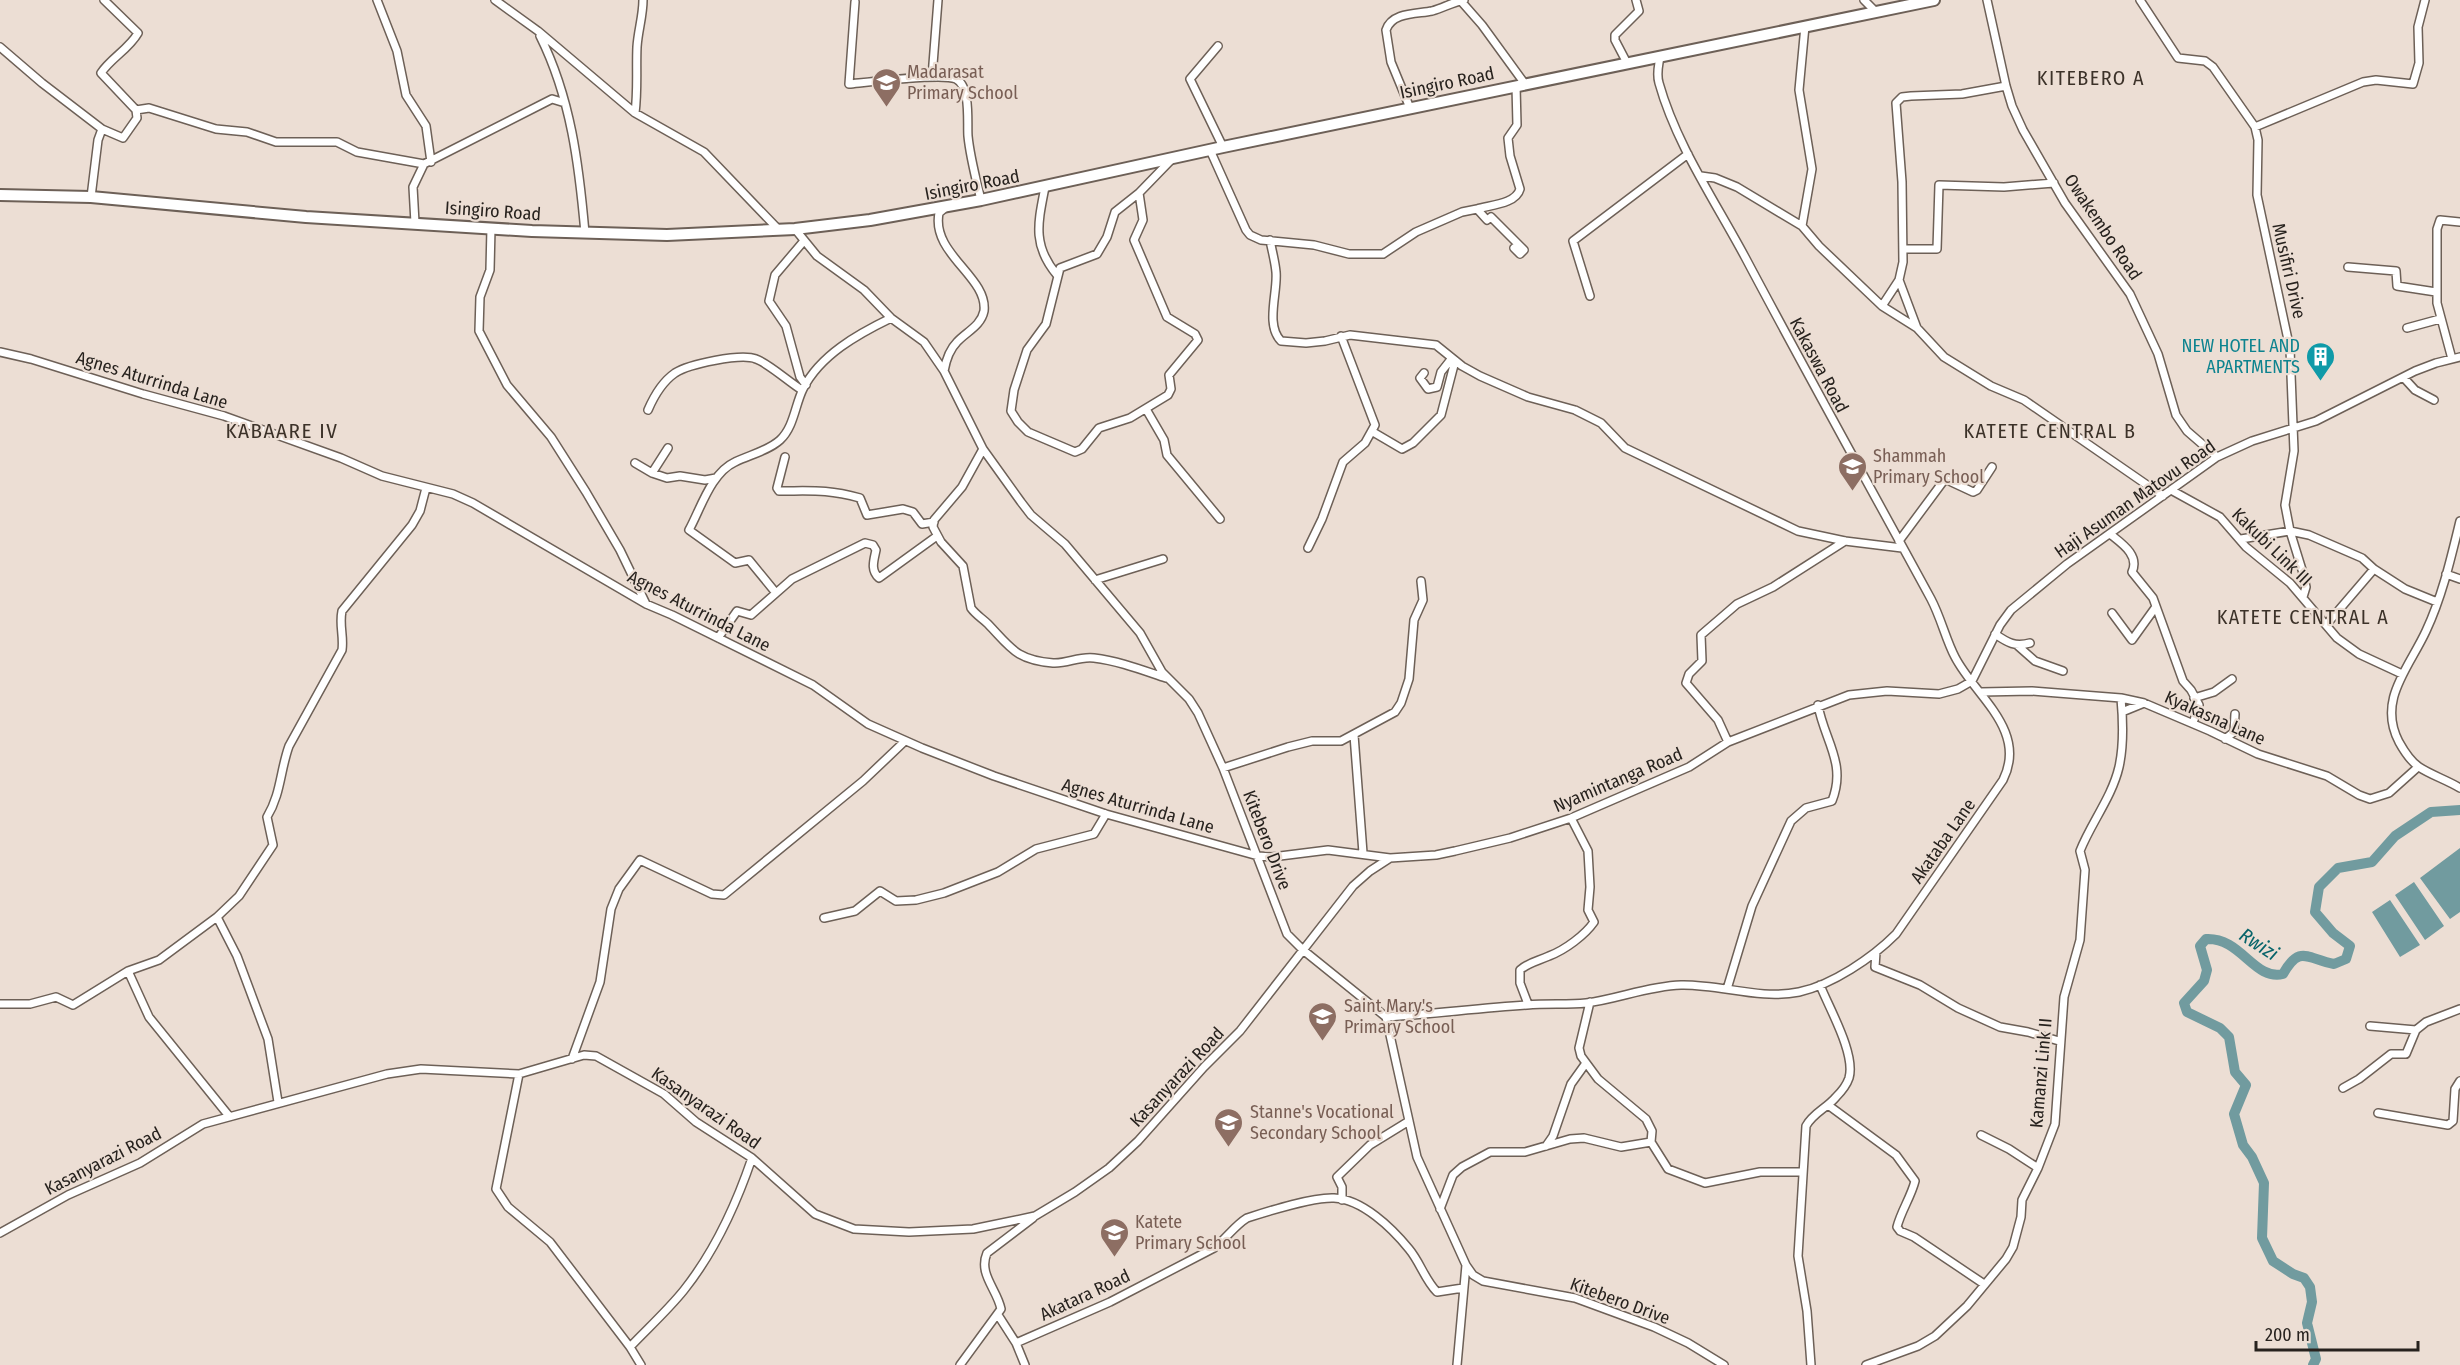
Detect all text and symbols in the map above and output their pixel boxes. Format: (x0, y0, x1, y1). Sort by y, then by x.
place label: Madarasat Primary School (907, 61, 1018, 104)
street label: Isingiro Road (1398, 62, 1496, 104)
school or university icon: Madarasat Primary School (870, 66, 902, 108)
district label: KITEBERO A (2037, 66, 2145, 90)
street label: Isingiro Road (923, 165, 1021, 205)
street label: Owakembo Road (2059, 170, 2147, 284)
street label: Isingiro Road (444, 197, 542, 225)
street label: Musifiri Drive (2267, 221, 2311, 321)
street label: Kakaswa Road (1785, 314, 1853, 416)
place label: NEW HOTEL AND APARTMENTS (2182, 335, 2300, 378)
building icon: NEW HOTEL AND APARTMENTS (2305, 340, 2337, 382)
street label: Agnes Aturrinda Lane (74, 346, 231, 414)
district label: KABAARE IV (225, 418, 339, 444)
district label: KATETE CENTRAL B (1964, 419, 2136, 443)
street label: Haji Asuman Matovu Road (2050, 435, 2220, 563)
place label: Shammah Primary School (1873, 445, 1984, 488)
school or university icon: Shammah Primary School (1836, 450, 1868, 492)
street label: Kakubi Link III (2227, 503, 2317, 591)
street label: Agnes Aturrinda Lane (624, 565, 774, 657)
district label: KATETE CENTRAL A (2217, 605, 2389, 629)
street label: Kyakasna Lane (2161, 686, 2269, 750)
street label: Nyamintanga Road (1550, 743, 1686, 817)
street label: Agnes Aturrinda Lane (1059, 774, 1217, 838)
street label: Kitebero Drive (1238, 787, 1296, 893)
street label: Akataba Lane (1906, 794, 1980, 888)
water label: Rwizi (2235, 923, 2283, 965)
place label: Saint Mary's Primary School (1344, 995, 1455, 1038)
school or university icon: Saint Mary's Primary School (1307, 1000, 1339, 1042)
street label: Kamanzi Link II (2025, 1017, 2057, 1129)
street label: Kasanyarazi Road (1125, 1023, 1229, 1131)
street label: Kasanyarazi Road (647, 1062, 765, 1154)
place label: Stanne's Vocational Secondary School (1250, 1101, 1394, 1144)
school or university icon: Stanne's Vocational Secondary School (1213, 1106, 1245, 1148)
street label: Kasanyarazi Road (41, 1122, 165, 1200)
place label: Katete Primary School (1135, 1211, 1246, 1254)
school or university icon: Katete Primary School (1098, 1216, 1130, 1258)
street label: Akatara Road (1036, 1265, 1134, 1325)
street label: Kitebero Drive (1567, 1273, 1673, 1329)
scale bar (2256, 1314, 2418, 1352)
text: 200 m (2265, 1324, 2310, 1346)

